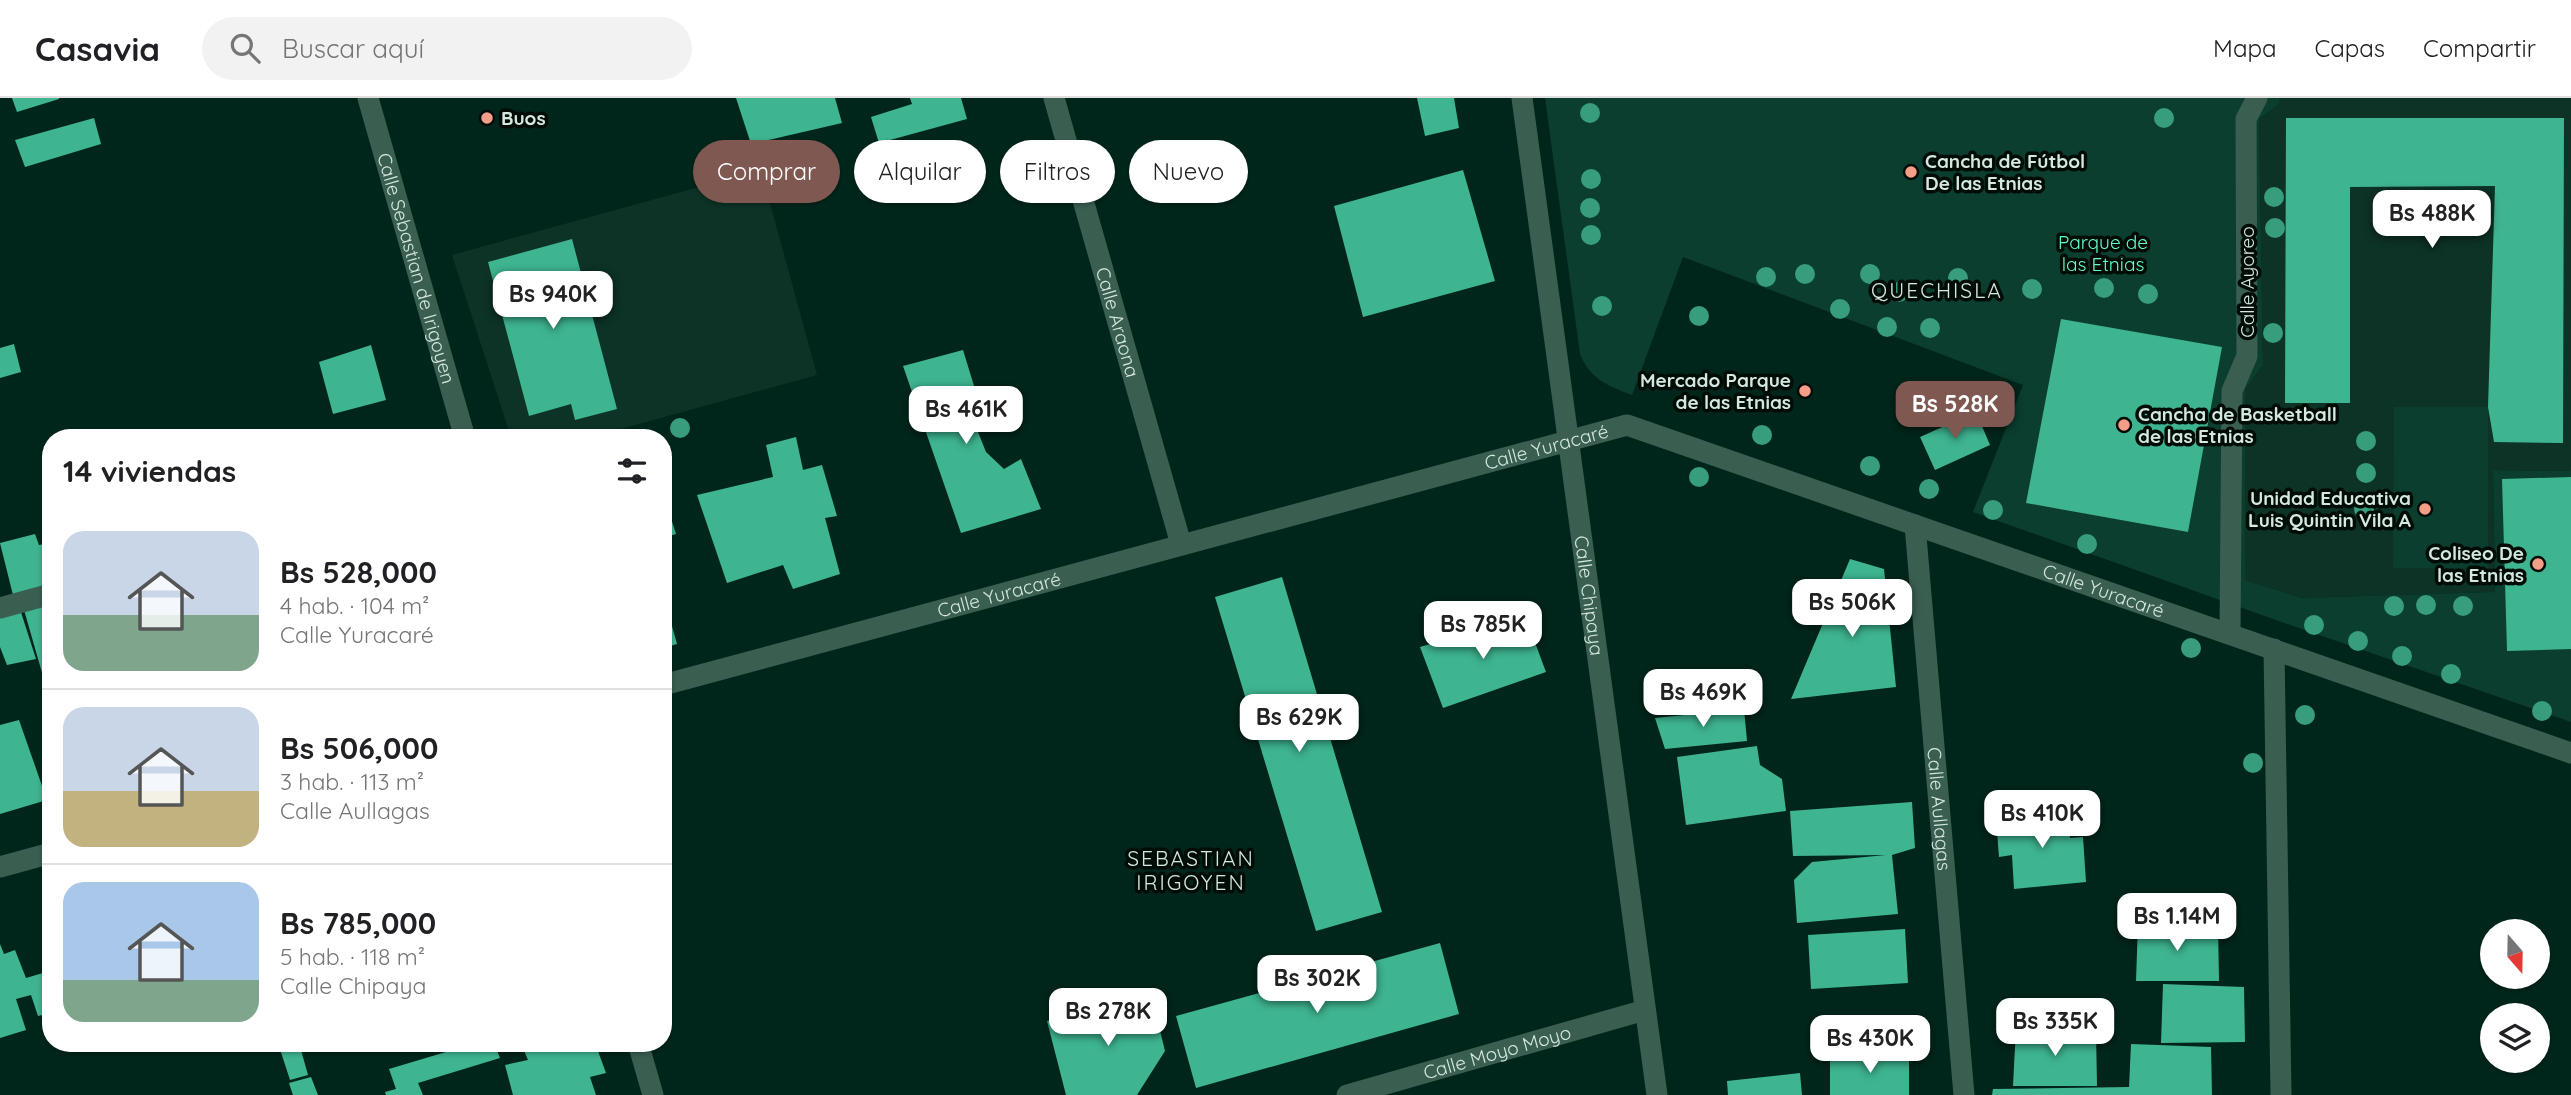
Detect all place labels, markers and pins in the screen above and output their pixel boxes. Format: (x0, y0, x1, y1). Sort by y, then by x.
place label: Buos (501, 106, 546, 130)
marker: Buos (479, 110, 495, 126)
place label: Cancha de Fútbol De las Etnias (1925, 149, 2085, 195)
marker: Cancha de Fútbol De las Etnias (1903, 164, 1919, 180)
pin: Bs 488K (2367, 190, 2497, 250)
pin: Bs 940K (488, 272, 618, 331)
place label: Mercado Parque de las Etnias (1640, 368, 1791, 414)
pin: Bs 528K (1890, 382, 2020, 441)
marker: Mercado Parque de las Etnias (1797, 383, 1813, 399)
pin: Bs 461K (901, 386, 1031, 446)
place label: Cancha de Basketball de las Etnias (2138, 402, 2337, 448)
marker: Cancha de Basketball de las Etnias (2116, 417, 2132, 433)
place label: Unidad Educativa Luis Quintin Vila A (2248, 486, 2411, 532)
marker: Unidad Educativa Luis Quintin Vila A (2417, 501, 2433, 517)
place label: Coliseo De las Etnias (2428, 541, 2524, 587)
marker: Coliseo De las Etnias (2530, 556, 2546, 572)
pin: Bs 506K (1787, 580, 1917, 639)
pin: Bs 785K (1418, 602, 1548, 661)
pin: Bs 469K (1638, 670, 1768, 729)
pin: Bs 629K (1234, 694, 1364, 754)
pin: Bs 410K (1977, 790, 2107, 850)
pin: Bs 1.14M (2105, 894, 2249, 953)
pin: Bs 302K (1252, 956, 1382, 1015)
pin: Bs 278K (1043, 988, 1173, 1048)
pin: Bs 335K (1990, 998, 2120, 1058)
pin: Bs 430K (1805, 1016, 1935, 1075)

